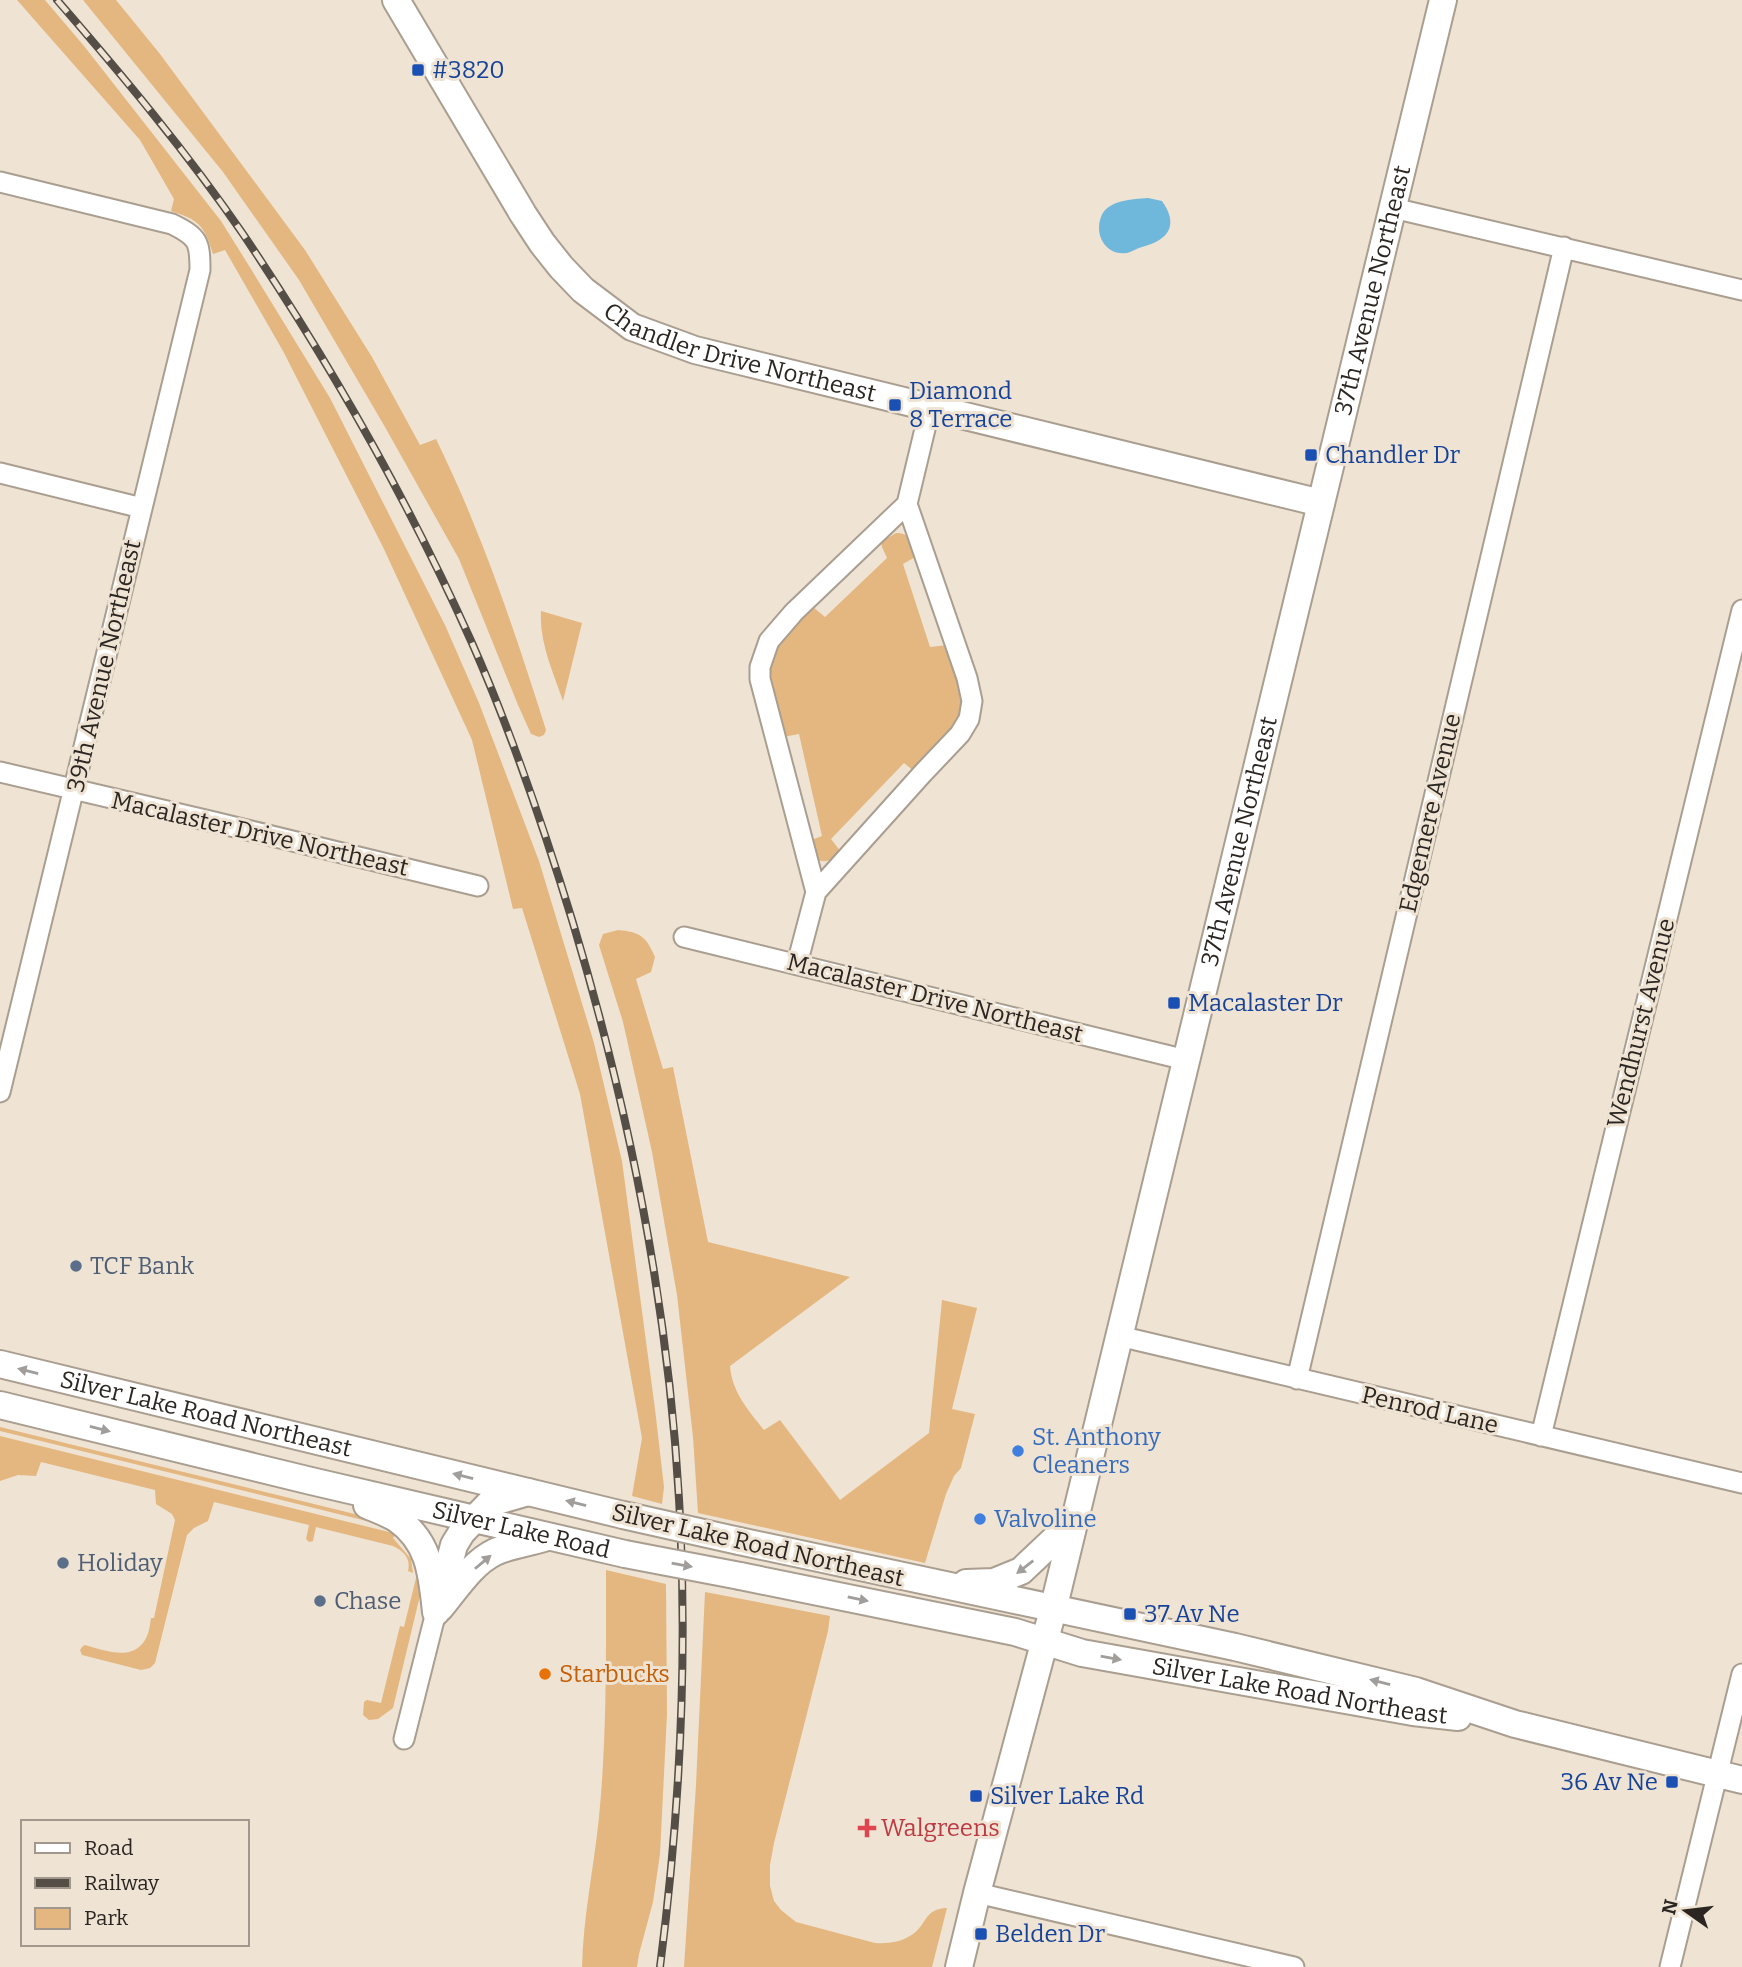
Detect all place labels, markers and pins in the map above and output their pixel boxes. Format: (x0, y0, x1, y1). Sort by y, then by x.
place label: #3820 (432, 56, 505, 84)
marker: #3820 (410, 62, 426, 78)
place label: Diamond 8 Terrace (909, 377, 1012, 433)
marker: Diamond 8 Terrace (887, 397, 903, 413)
place label: Chandler Dr (1325, 441, 1461, 469)
marker: Chandler Dr (1303, 447, 1319, 463)
place label: Macalaster Dr (1188, 989, 1343, 1017)
marker: Macalaster Dr (1166, 995, 1182, 1011)
place label: TCF Bank (90, 1252, 194, 1280)
marker: TCF Bank (68, 1258, 84, 1274)
place label: St. Anthony Cleaners (1032, 1423, 1161, 1479)
marker: St. Anthony Cleaners (1010, 1443, 1026, 1459)
place label: Valvoline (994, 1505, 1097, 1533)
marker: Valvoline (972, 1511, 988, 1527)
place label: Holiday (77, 1549, 163, 1577)
marker: Holiday (55, 1555, 71, 1571)
place label: Chase (334, 1587, 401, 1615)
marker: Chase (312, 1593, 328, 1609)
place label: 37 Av Ne (1144, 1600, 1240, 1628)
marker: 37 Av Ne (1122, 1606, 1138, 1622)
place label: Starbucks (559, 1660, 670, 1688)
marker: Starbucks (537, 1666, 553, 1682)
place label: 36 Av Ne (1560, 1768, 1658, 1796)
marker: 36 Av Ne (1664, 1774, 1680, 1790)
place label: Silver Lake Rd (990, 1782, 1144, 1810)
marker: Silver Lake Rd (968, 1788, 984, 1804)
place label: Walgreens (881, 1814, 1000, 1842)
marker: Walgreens (859, 1820, 875, 1836)
place label: Belden Dr (995, 1920, 1105, 1948)
marker: Belden Dr (973, 1926, 989, 1942)

